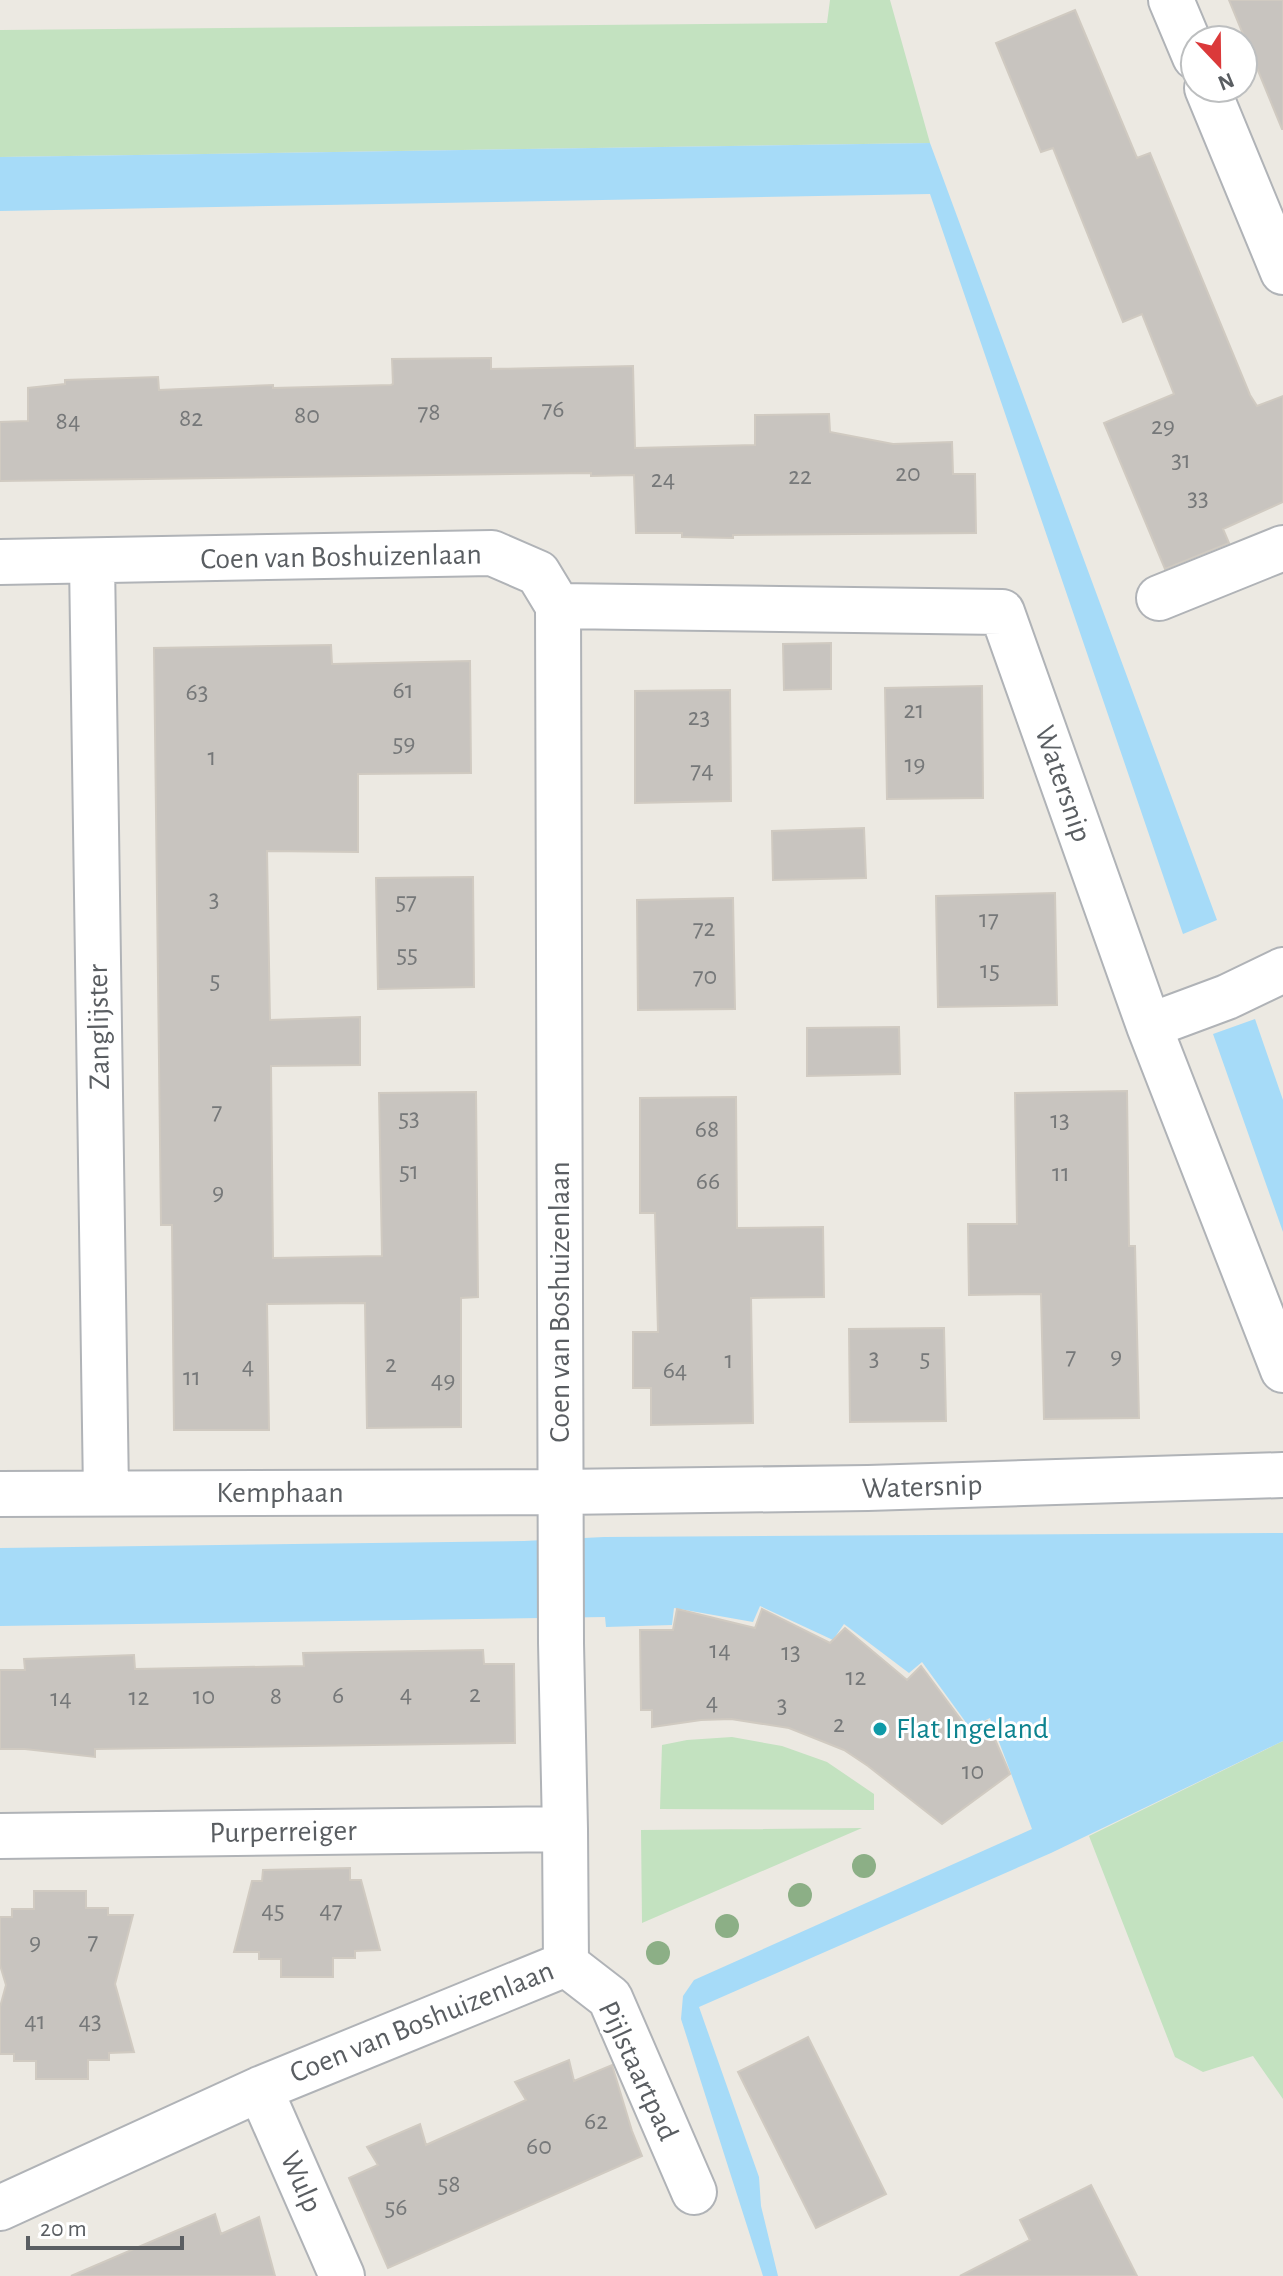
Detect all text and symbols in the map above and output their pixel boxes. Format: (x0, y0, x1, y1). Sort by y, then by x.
north arrow (1179, 24, 1259, 104)
text: N (1215, 69, 1237, 95)
house number: 76 (541, 396, 565, 422)
house number: 78 (417, 399, 441, 425)
house number: 80 (294, 402, 320, 428)
house number: 82 (179, 405, 203, 431)
house number: 84 (56, 408, 80, 434)
house number: 29 (1151, 413, 1175, 439)
house number: 31 (1171, 447, 1191, 473)
house number: 20 (895, 460, 921, 486)
house number: 22 (788, 463, 812, 489)
house number: 24 (651, 466, 675, 492)
house number: 33 (1187, 485, 1209, 511)
street label: Coen van Boshuizenlaan (200, 540, 482, 574)
house number: 61 (392, 677, 414, 703)
house number: 63 (186, 679, 208, 705)
house number: 21 (904, 697, 924, 723)
house number: 23 (688, 704, 710, 730)
street label: Watersnip (1029, 722, 1097, 846)
house number: 59 (392, 730, 416, 756)
house number: 1 (208, 744, 216, 770)
house number: 19 (904, 751, 926, 777)
house number: 74 (690, 757, 714, 783)
house number: 3 (209, 886, 219, 912)
house number: 57 (395, 888, 417, 914)
house number: 17 (979, 906, 999, 932)
house number: 72 (693, 915, 715, 941)
house number: 55 (396, 941, 418, 967)
house number: 15 (980, 957, 1000, 983)
house number: 70 (693, 963, 717, 989)
street label: Zanglijster (83, 964, 115, 1090)
house number: 5 (210, 967, 220, 993)
house number: 7 (212, 1098, 223, 1124)
house number: 53 (398, 1105, 420, 1131)
house number: 13 (1050, 1107, 1070, 1133)
house number: 68 (695, 1116, 719, 1142)
house number: 51 (399, 1158, 419, 1184)
house number: 11 (1052, 1160, 1070, 1186)
street label: Coen van Boshuizenlaan (545, 1161, 575, 1443)
house number: 66 (696, 1168, 720, 1194)
house number: 9 (212, 1179, 224, 1205)
house number: 7 (1066, 1343, 1077, 1369)
house number: 9 (1110, 1343, 1122, 1369)
house number: 3 (869, 1345, 879, 1371)
house number: 5 (920, 1345, 930, 1371)
house number: 1 (725, 1347, 733, 1373)
house number: 2 (385, 1351, 397, 1377)
house number: 4 (242, 1353, 254, 1379)
house number: 64 (663, 1357, 687, 1383)
house number: 11 (183, 1364, 201, 1390)
house number: 49 (431, 1367, 455, 1393)
street label: Watersnip (861, 1470, 983, 1504)
street label: Kemphaan (216, 1478, 344, 1508)
house number: 14 (709, 1637, 731, 1663)
house number: 13 (781, 1639, 801, 1665)
house number: 12 (846, 1664, 867, 1690)
house number: 4 (400, 1681, 412, 1707)
house number: 2 (469, 1681, 481, 1707)
house number: 6 (332, 1682, 344, 1708)
house number: 10 (193, 1683, 215, 1709)
house number: 8 (270, 1683, 282, 1709)
house number: 12 (129, 1684, 150, 1710)
house number: 14 (50, 1685, 72, 1711)
house number: 4 (706, 1689, 718, 1715)
house number: 3 (777, 1692, 787, 1718)
house number: 2 (833, 1711, 845, 1737)
place label: Flat Ingeland (896, 1714, 1048, 1744)
marker: Flat Ingeland (871, 1720, 889, 1738)
house number: 10 (962, 1758, 984, 1784)
street label: Purperreiger (209, 1816, 357, 1848)
house number: 45 (261, 1897, 285, 1923)
house number: 47 (319, 1897, 343, 1923)
house number: 7 (88, 1928, 99, 1954)
house number: 9 (29, 1929, 41, 1955)
street label: Coen van Boshuizenlaan (286, 1955, 558, 2089)
street label: Pijlstaartpad (593, 1997, 683, 2145)
house number: 41 (24, 2008, 46, 2034)
house number: 43 (78, 2008, 102, 2034)
house number: 62 (584, 2108, 608, 2134)
house number: 60 (526, 2133, 552, 2159)
street label: Wulp (274, 2147, 328, 2217)
house number: 58 (437, 2171, 461, 2197)
house number: 56 (384, 2194, 408, 2220)
scale bar (28, 2200, 182, 2250)
text: 20 m (40, 2217, 87, 2241)

